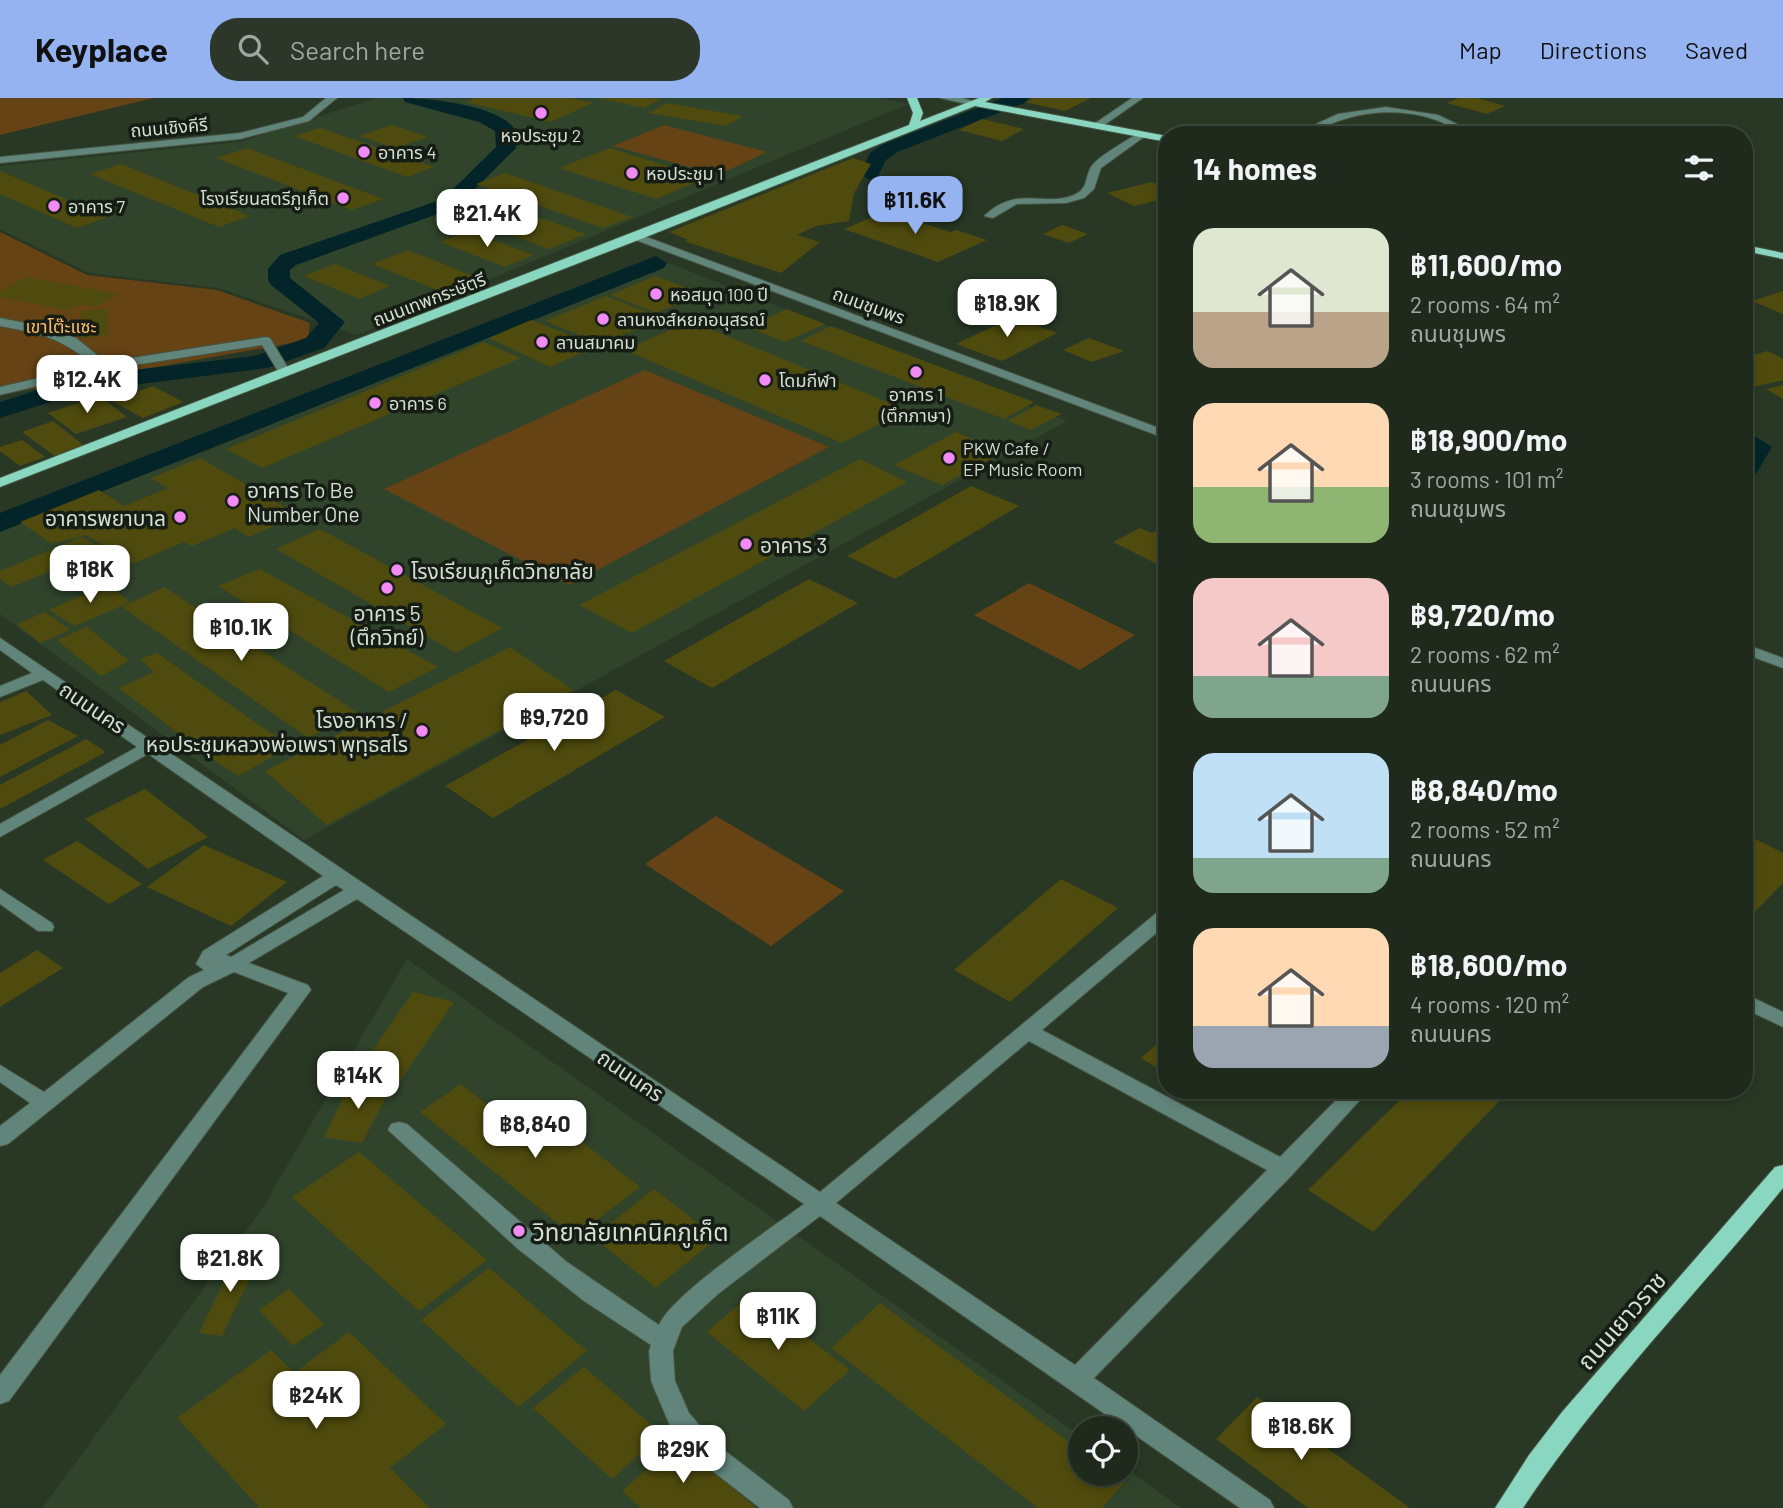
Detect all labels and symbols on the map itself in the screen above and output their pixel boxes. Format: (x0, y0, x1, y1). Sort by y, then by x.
marker: หอประชุม 2 (533, 105, 549, 121)
street label: ถนนเชิงคีรี (129, 113, 209, 141)
place label: หอประชุม 2 (501, 124, 581, 147)
place label: อาคาร 4 (378, 141, 436, 163)
marker: อาคาร 4 (356, 144, 372, 160)
place label: หอประชุม 1 (646, 162, 724, 185)
marker: หอประชุม 1 (624, 165, 640, 181)
pin: ฿11.6K (858, 176, 972, 236)
place label: โรงเรียนสตรีภูเก็ต (201, 187, 329, 211)
marker: โรงเรียนสตรีภูเก็ต (335, 190, 351, 206)
pin: ฿21.4K (430, 190, 544, 249)
place label: อาคาร 7 (68, 195, 125, 217)
marker: อาคาร 7 (46, 198, 62, 214)
street label: ถนนเทพกระษัตรี (369, 267, 489, 331)
pin: ฿18.9K (950, 280, 1064, 339)
street label: ถนนชุมพร (830, 282, 908, 329)
place label: หอสมุด 100 ปี (670, 283, 768, 306)
marker: หอสมุด 100 ปี (648, 286, 664, 302)
place label: ลานหงส์หยกอนุสรณ์ (617, 308, 765, 331)
marker: ลานหงส์หยกอนุสรณ์ (595, 311, 611, 327)
park label: เขาโต๊ะแซะ (25, 315, 97, 337)
place label: ลานสมาคม (556, 331, 635, 353)
marker: ลานสมาคม (534, 334, 550, 350)
pin: ฿12.4K (30, 356, 144, 415)
marker: อาคาร 1 (ตึกภาษา) (908, 364, 924, 380)
place label: โดมกีฬา (779, 369, 837, 391)
marker: โดมกีฬา (757, 372, 773, 388)
place label: อาคาร 1 (ตึกภาษา) (881, 383, 951, 426)
place label: อาคาร 6 (389, 392, 447, 414)
marker: อาคาร 6 (367, 395, 383, 411)
place label: PKW Cafe / EP Music Room (963, 437, 1082, 480)
marker: PKW Cafe / EP Music Room (941, 450, 957, 466)
place label: อาคาร To Be Number One (247, 477, 360, 526)
marker: อาคาร To Be Number One (225, 493, 241, 509)
place label: อาคารพยาบาล (45, 505, 166, 530)
marker: อาคารพยาบาล (172, 509, 188, 525)
place label: อาคาร 3 (760, 532, 827, 557)
marker: อาคาร 3 (738, 536, 754, 552)
pin: ฿18K (49, 546, 131, 605)
place label: โรงเรียนภูเก็ตวิทยาลัย (411, 558, 594, 585)
marker: โรงเรียนภูเก็ตวิทยาลัย (389, 562, 405, 578)
marker: อาคาร 5 (ตึกวิทย์) (379, 580, 395, 596)
place label: อาคาร 5 (ตึกวิทย์) (350, 600, 424, 649)
pin: ฿10.1K (184, 603, 298, 663)
street label: ถนนนคร (55, 676, 131, 738)
pin: ฿9,720 (497, 694, 611, 753)
place label: โรงอาหาร / หอประชุมหลวงพ่อเพรา พุทฺธสโร (146, 707, 408, 758)
marker: โรงอาหาร / หอประชุมหลวงพ่อเพรา พุทฺธสโร (414, 723, 430, 739)
street label: ถนนนคร (593, 1044, 669, 1106)
pin: ฿14K (317, 1052, 399, 1111)
pin: ฿8,840 (478, 1100, 592, 1160)
place label: วิทยาลัยเทคนิคภูเก็ต (532, 1217, 728, 1248)
marker: วิทยาลัยเทคนิคภูเก็ต (511, 1223, 527, 1239)
pin: ฿21.8K (173, 1234, 287, 1294)
street label: ถนนเยาวราช (1570, 1265, 1672, 1375)
pin: ฿11K (737, 1292, 819, 1352)
pin: ฿24K (275, 1372, 357, 1431)
pin: ฿18.6K (1244, 1402, 1358, 1462)
pin: ฿29K (642, 1426, 724, 1485)

